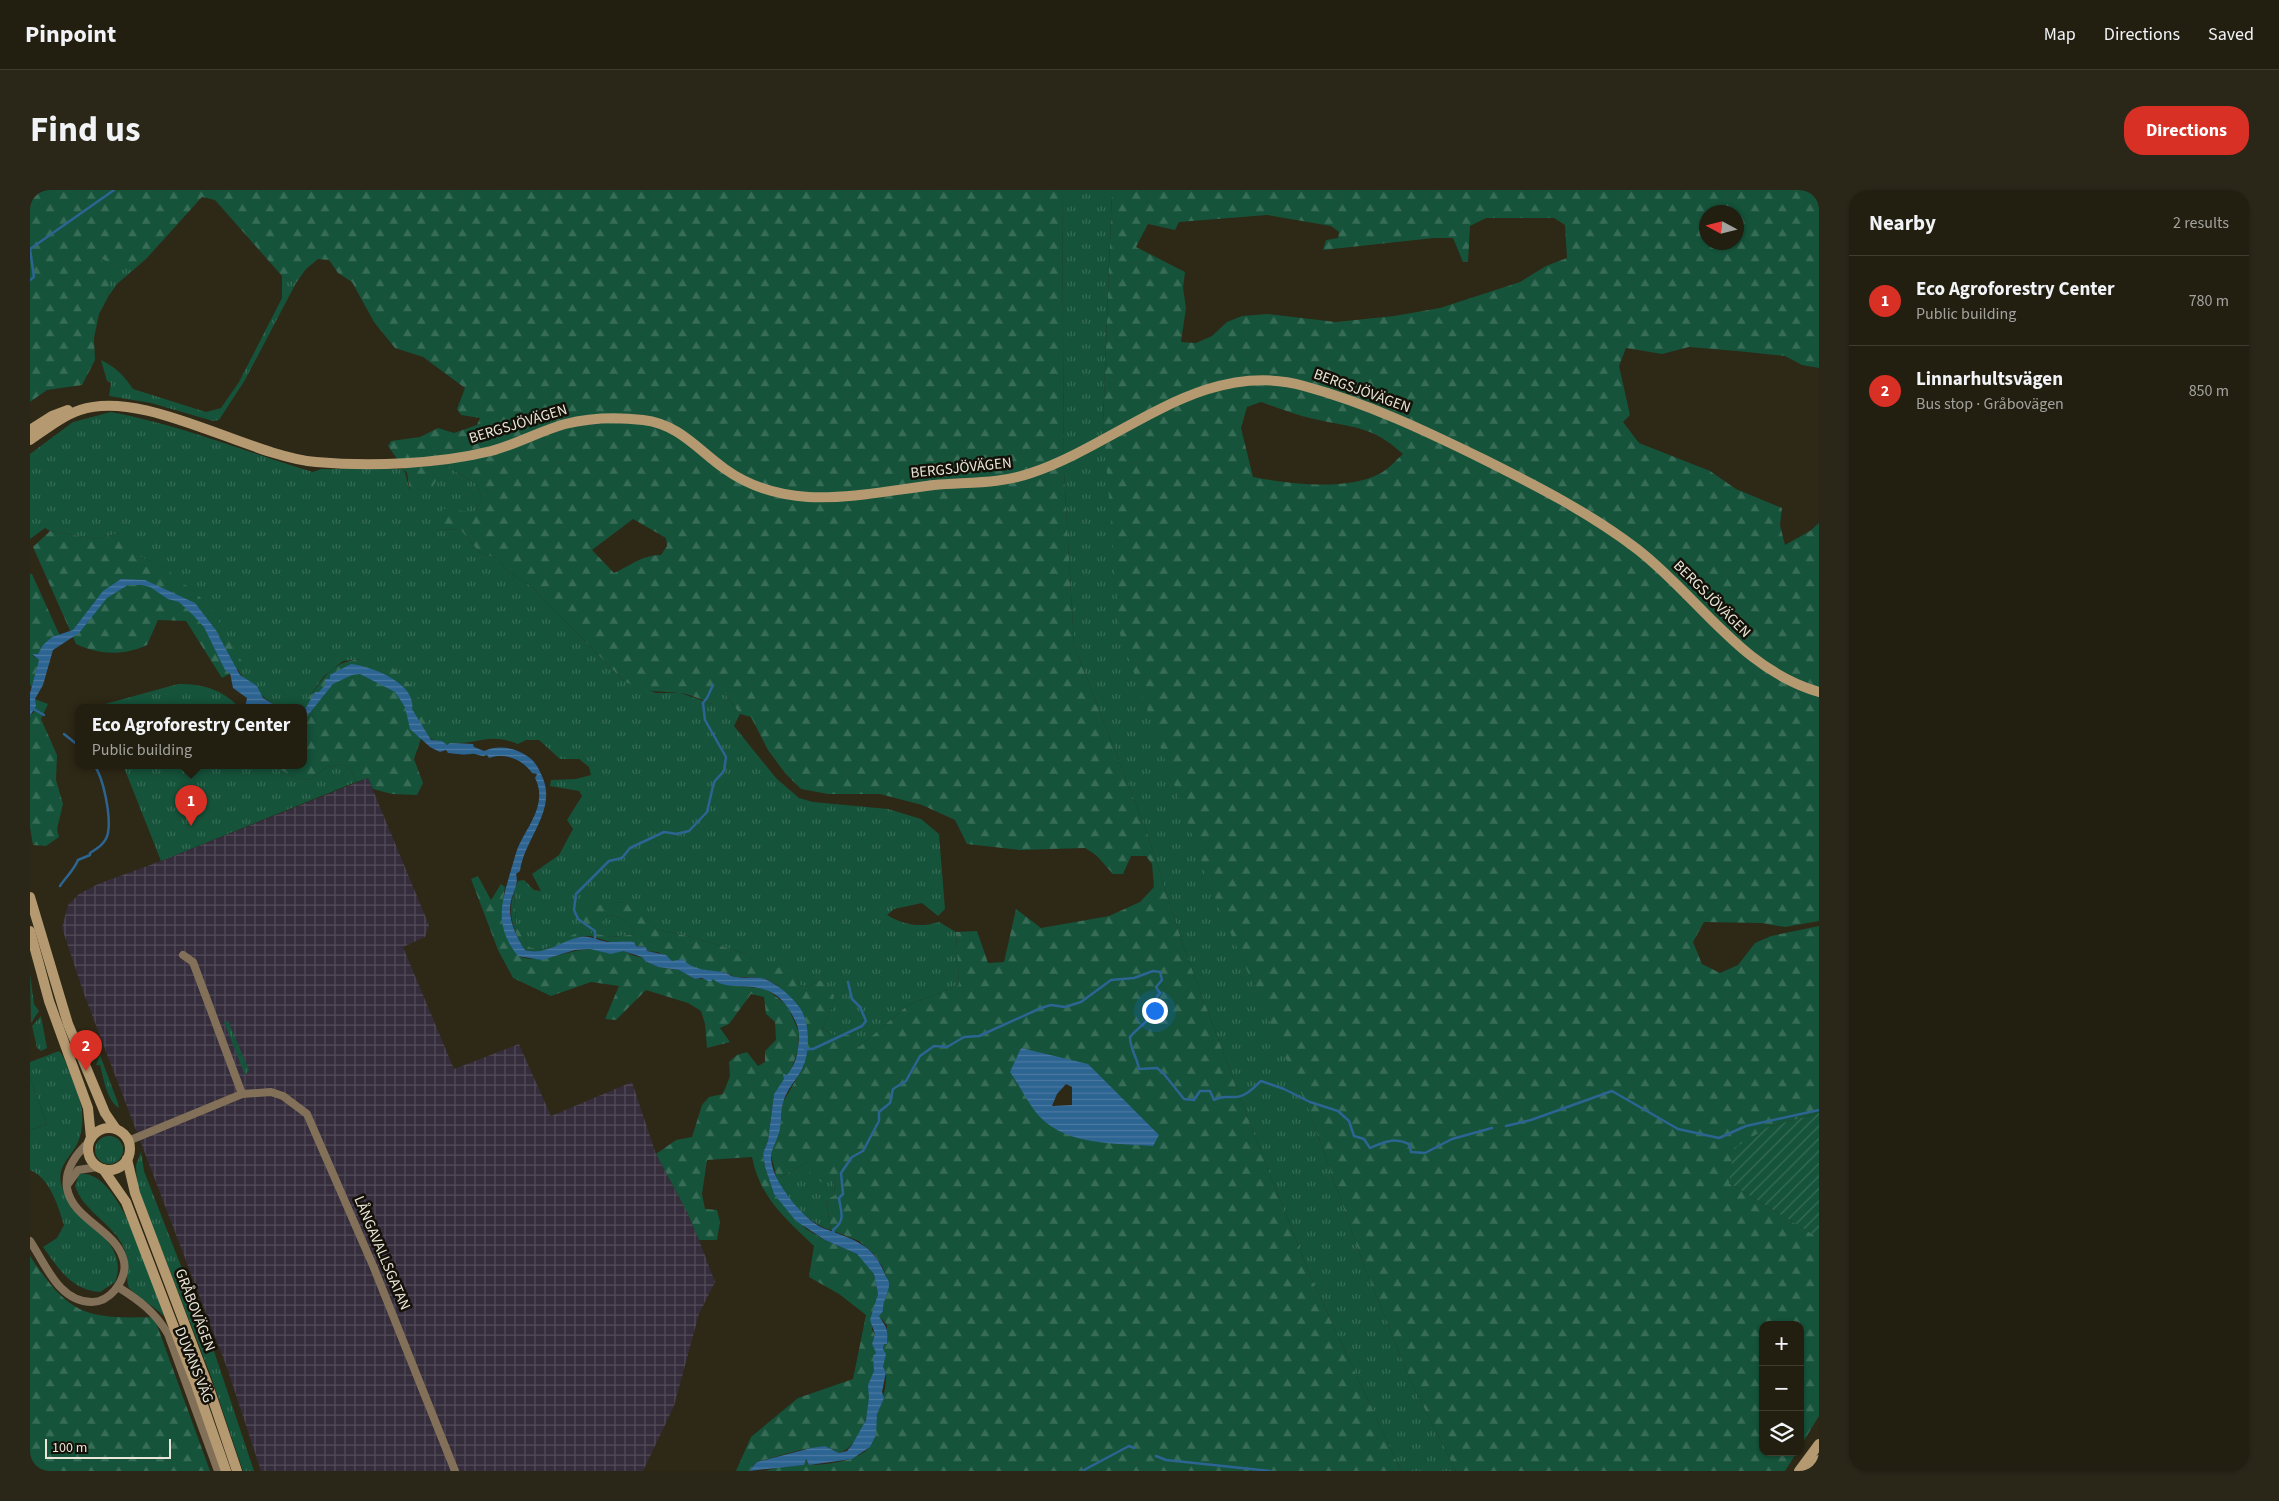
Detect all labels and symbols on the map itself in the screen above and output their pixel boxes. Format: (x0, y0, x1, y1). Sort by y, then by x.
north arrow (1699, 205, 1744, 250)
street label: BERGSJÖVÄGEN (1311, 364, 1413, 418)
street label: BERGSJÖVÄGEN (466, 399, 570, 449)
street label: BERGSJÖVÄGEN (909, 452, 1013, 484)
street label: BERGSJÖVÄGEN (1669, 556, 1755, 642)
pin: 1 (175, 785, 207, 826)
your location (1142, 998, 1168, 1024)
pin: 2 (70, 1030, 102, 1071)
street label: LÅNGAVALLSGATAN (348, 1193, 416, 1313)
street label: GRÅBOVÄGEN (170, 1266, 220, 1354)
street label: DUVANS VÄG (169, 1324, 219, 1406)
scale bar (45, 1436, 171, 1459)

